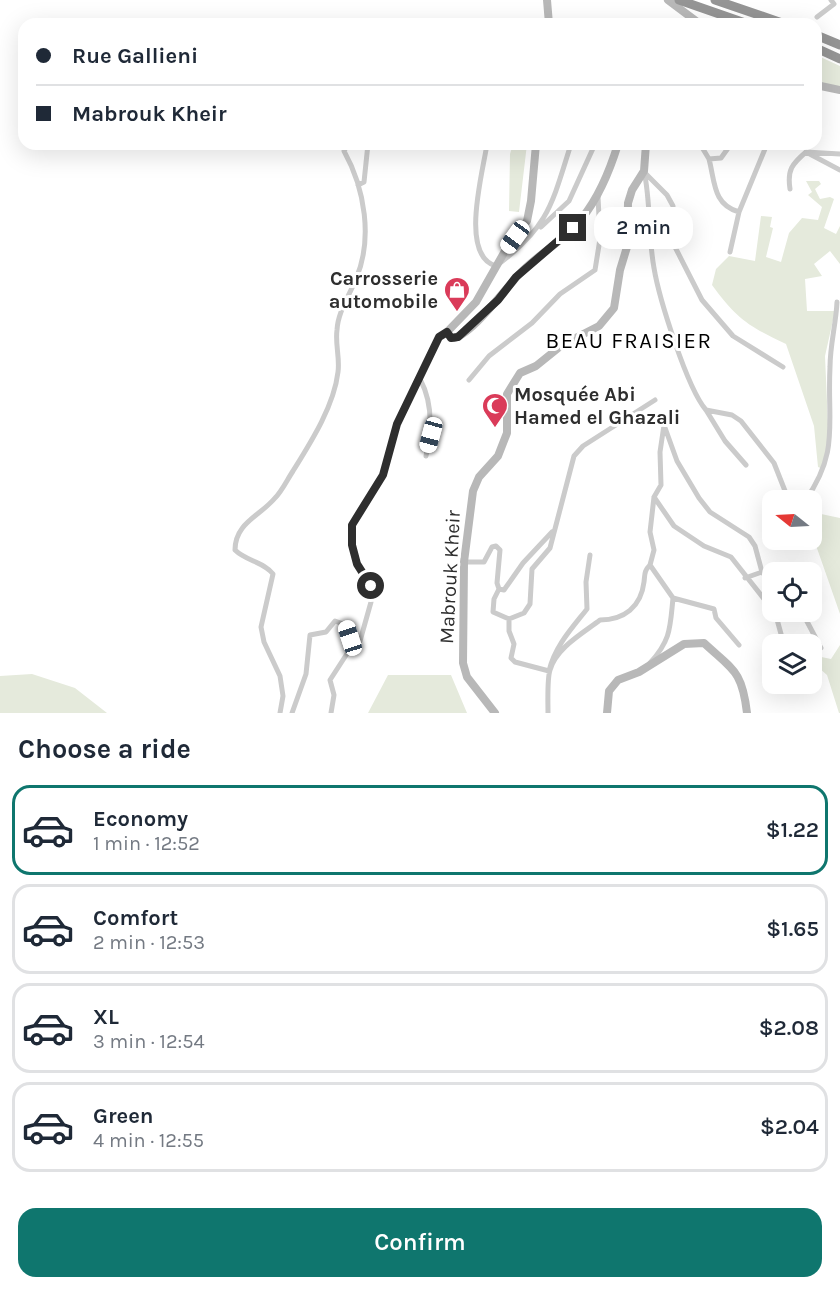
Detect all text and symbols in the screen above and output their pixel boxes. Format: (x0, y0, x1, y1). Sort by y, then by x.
text: Rue Gallieni (72, 43, 198, 69)
text: Mabrouk Kheir (72, 101, 227, 127)
callout: 2 min (594, 207, 693, 249)
route end (559, 214, 586, 241)
text: 2 min (616, 216, 671, 239)
car (497, 217, 533, 257)
place label: Carrosserie automobile (329, 267, 438, 313)
shop icon: Carrosserie automobile (442, 275, 472, 313)
district label: BEAU FRAISIER (546, 328, 712, 354)
place label: Mosquée Abi Hamed el Ghazali (514, 383, 680, 429)
mosque icon: Mosquée Abi Hamed el Ghazali (480, 391, 510, 429)
car (418, 415, 444, 455)
north arrow (762, 490, 822, 550)
map controls (762, 490, 822, 694)
street label: Mabrouk Kheir (435, 509, 465, 644)
button: locate (762, 562, 822, 622)
route start (357, 572, 384, 599)
car (336, 618, 364, 658)
button: layers (762, 634, 822, 694)
text: Choose a ride (18, 733, 191, 765)
icon: car (21, 803, 75, 857)
text: Economy (93, 806, 188, 832)
text: $1.22 (766, 817, 819, 843)
text: 1 min · 12:52 (93, 832, 200, 855)
icon: car (21, 902, 75, 956)
text: Comfort (93, 905, 178, 931)
text: $1.65 (766, 916, 819, 942)
text: 2 min · 12:53 (93, 931, 205, 954)
icon: car (21, 1001, 75, 1055)
text: XL (93, 1004, 119, 1030)
text: $2.08 (759, 1015, 819, 1041)
text: 3 min · 12:54 (93, 1030, 205, 1053)
icon: car (21, 1100, 75, 1154)
text: Green (93, 1103, 154, 1129)
text: $2.04 (760, 1114, 819, 1140)
text: 4 min · 12:55 (93, 1129, 204, 1152)
button: Confirm (18, 1208, 822, 1277)

